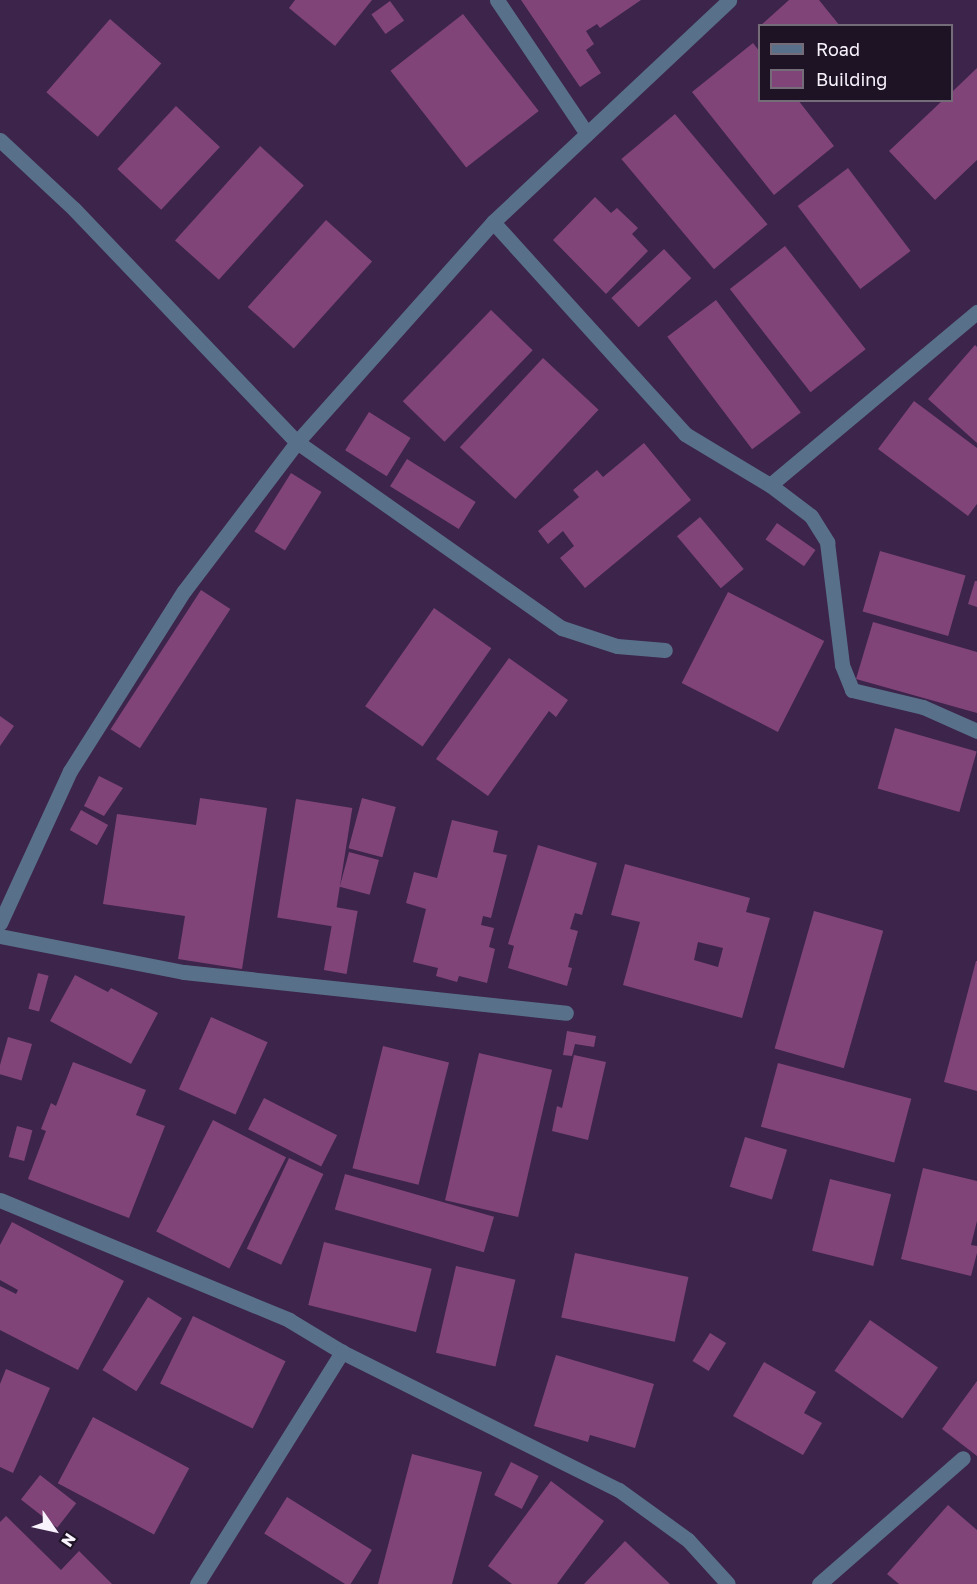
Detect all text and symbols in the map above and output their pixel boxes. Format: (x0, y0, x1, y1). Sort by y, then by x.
legend (758, 24, 953, 102)
text: Road (816, 38, 860, 60)
text: Building (816, 68, 887, 90)
north arrow (24, 1500, 84, 1560)
text: N (57, 1529, 81, 1551)

